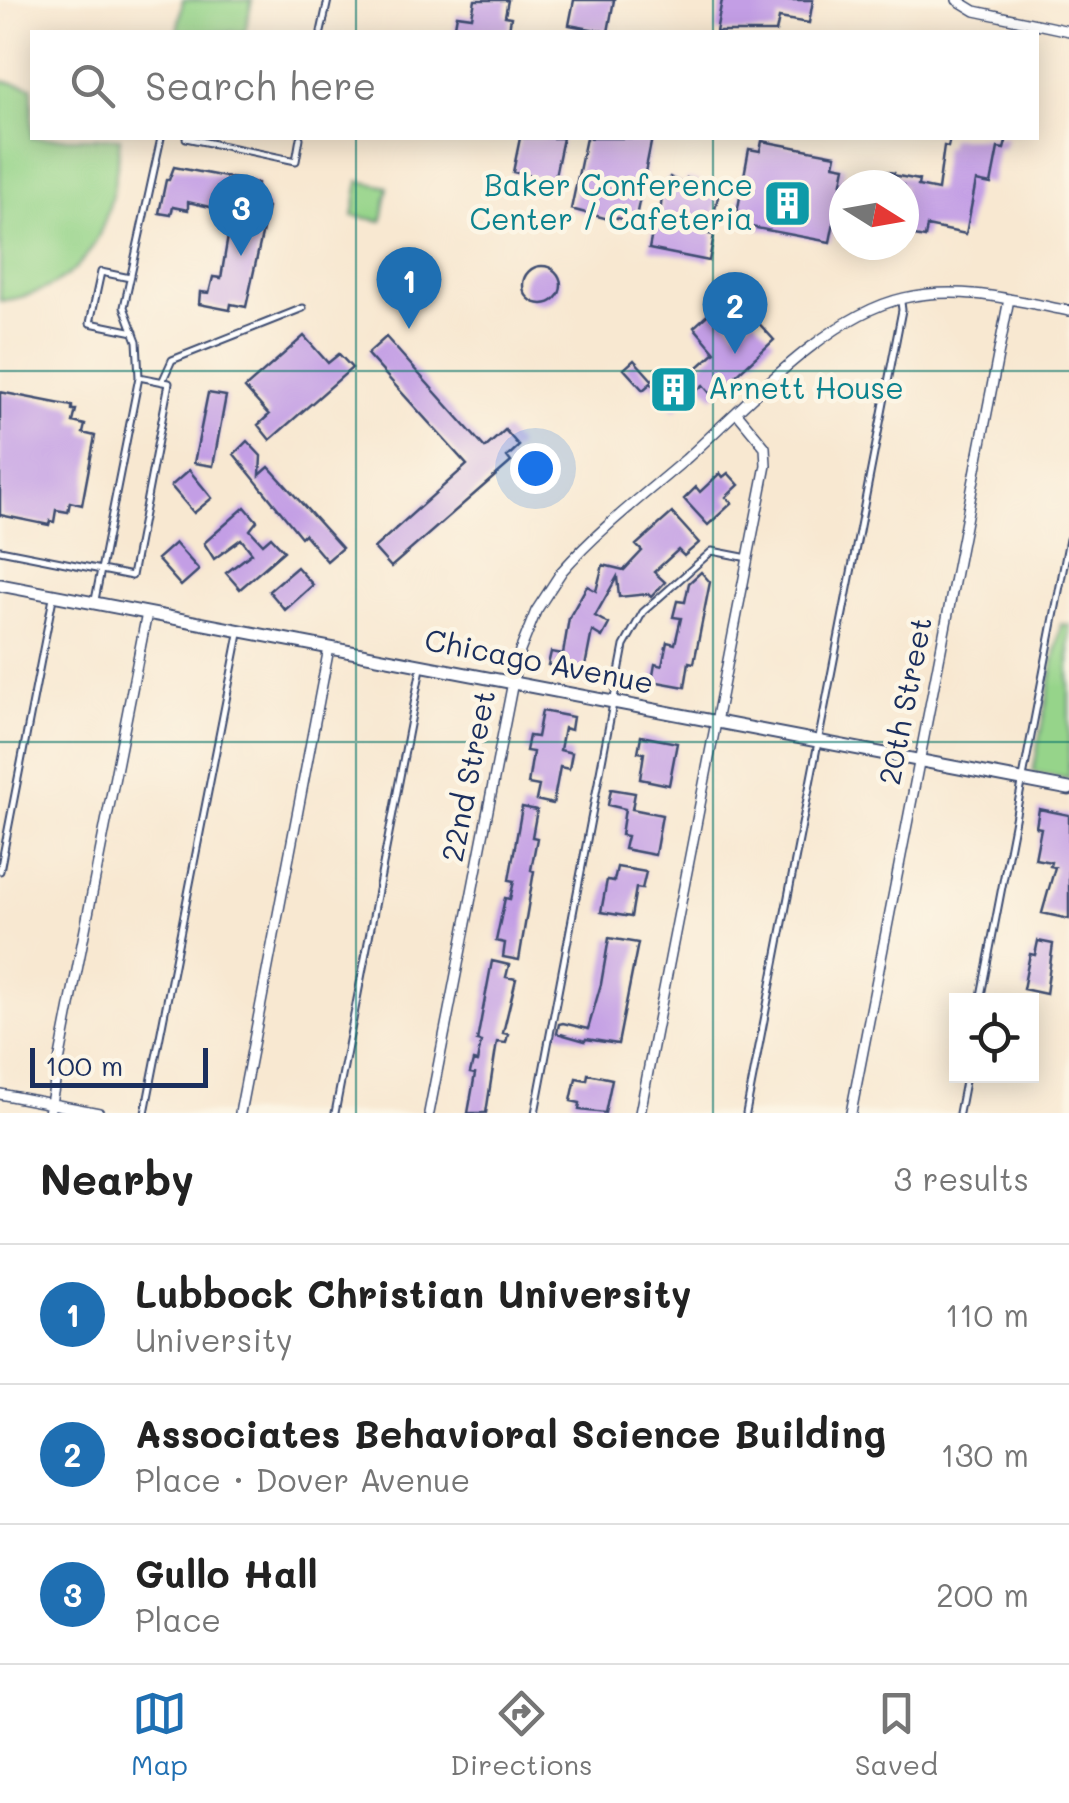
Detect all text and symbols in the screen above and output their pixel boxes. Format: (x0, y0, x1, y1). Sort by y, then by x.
search box (30, 30, 1039, 140)
icon: search (65, 58, 120, 113)
text: Search here (145, 60, 376, 110)
place label: Baker Conference Center / Cafeteria (470, 164, 753, 238)
north arrow (829, 170, 919, 260)
pin: 3 (208, 174, 274, 256)
building icon: Baker Conference Center / Cafeteria (762, 177, 814, 229)
pin: 1 (376, 246, 442, 329)
pin: 2 (702, 272, 768, 354)
building icon: Arnett House (647, 363, 699, 415)
place label: Arnett House (708, 367, 904, 407)
your location (510, 443, 561, 494)
street label: 20th Street (868, 613, 940, 788)
street label: Chicago Avenue (421, 618, 657, 702)
street label: 22nd Street (431, 686, 503, 865)
map controls (949, 993, 1039, 1083)
button: locate (949, 993, 1039, 1083)
scale bar (30, 1043, 208, 1088)
text: 100 m (45, 1047, 123, 1083)
text: Nearby (40, 1151, 194, 1206)
text: 3 results (893, 1157, 1029, 1199)
text: Lubbock Christian University (135, 1268, 692, 1318)
text: 1 (65, 1293, 80, 1335)
text: 110 m (945, 1293, 1029, 1335)
text: University (135, 1318, 293, 1360)
text: Associates Behavioral Science Building (135, 1408, 886, 1458)
text: 2 (64, 1433, 81, 1475)
text: 130 m (940, 1433, 1029, 1475)
text: Place · Dover Avenue (135, 1458, 470, 1500)
text: Gullo Hall (135, 1548, 318, 1598)
text: 3 (63, 1573, 82, 1615)
text: 200 m (936, 1573, 1029, 1615)
text: Place (135, 1598, 221, 1640)
tab: Map (131, 1686, 188, 1782)
tab: Directions (450, 1686, 593, 1782)
tab: Saved (855, 1686, 938, 1782)

